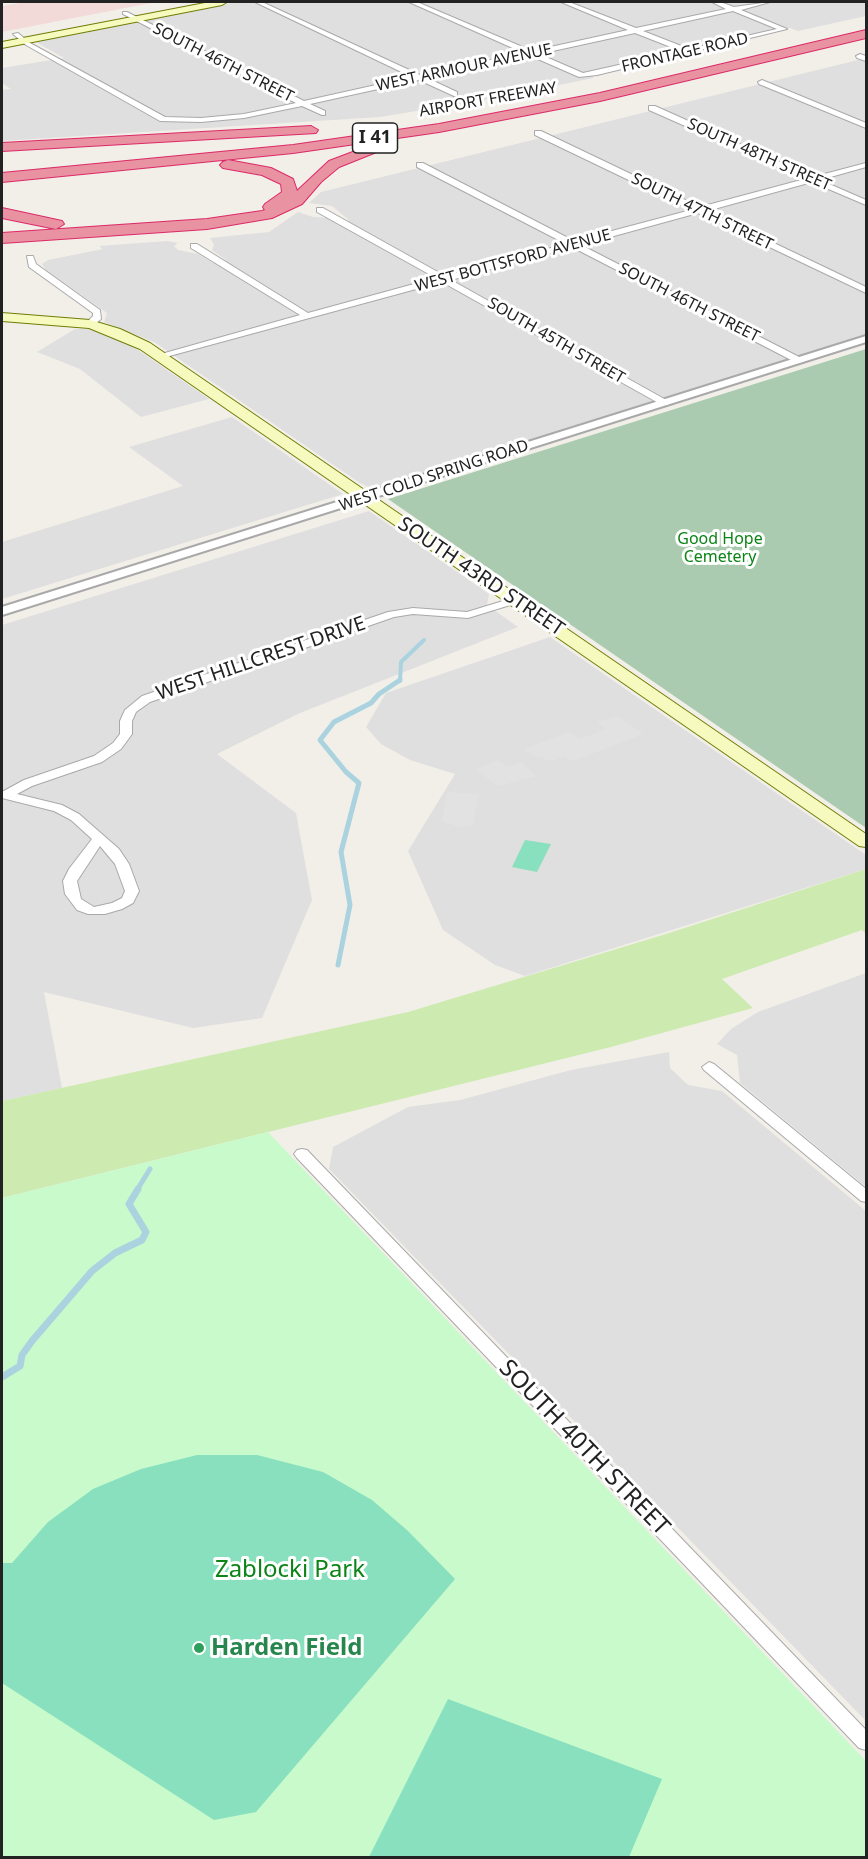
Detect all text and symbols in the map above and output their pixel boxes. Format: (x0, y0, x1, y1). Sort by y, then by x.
street label: SOUTH 46TH STREET (149, 19, 297, 107)
street label: FRONTAGE ROAD (620, 29, 750, 77)
street label: WEST ARMOUR AVENUE (374, 40, 554, 96)
street label: AIRPORT FREEWAY (418, 78, 558, 122)
street label: SOUTH 48TH STREET (684, 115, 834, 195)
road number: I 41 (352, 123, 398, 153)
street label: SOUTH 47TH STREET (628, 169, 776, 255)
street label: WEST BOTTSFORD AVENUE (413, 226, 613, 296)
street label: SOUTH 46TH STREET (615, 259, 763, 347)
street label: SOUTH 45TH STREET (484, 294, 628, 388)
street label: WEST COLD SPRING ROAD (337, 436, 531, 516)
street label: SOUTH 43RD STREET (393, 512, 569, 642)
park label: Good Hope Cemetery (677, 529, 763, 567)
street label: WEST HILLCREST DRIVE (153, 612, 369, 706)
street label: SOUTH 40TH STREET (493, 1354, 675, 1542)
park label: Zablocki Park (215, 1556, 365, 1584)
place label: Harden Field (211, 1634, 362, 1662)
marker: Harden Field (192, 1641, 206, 1655)

